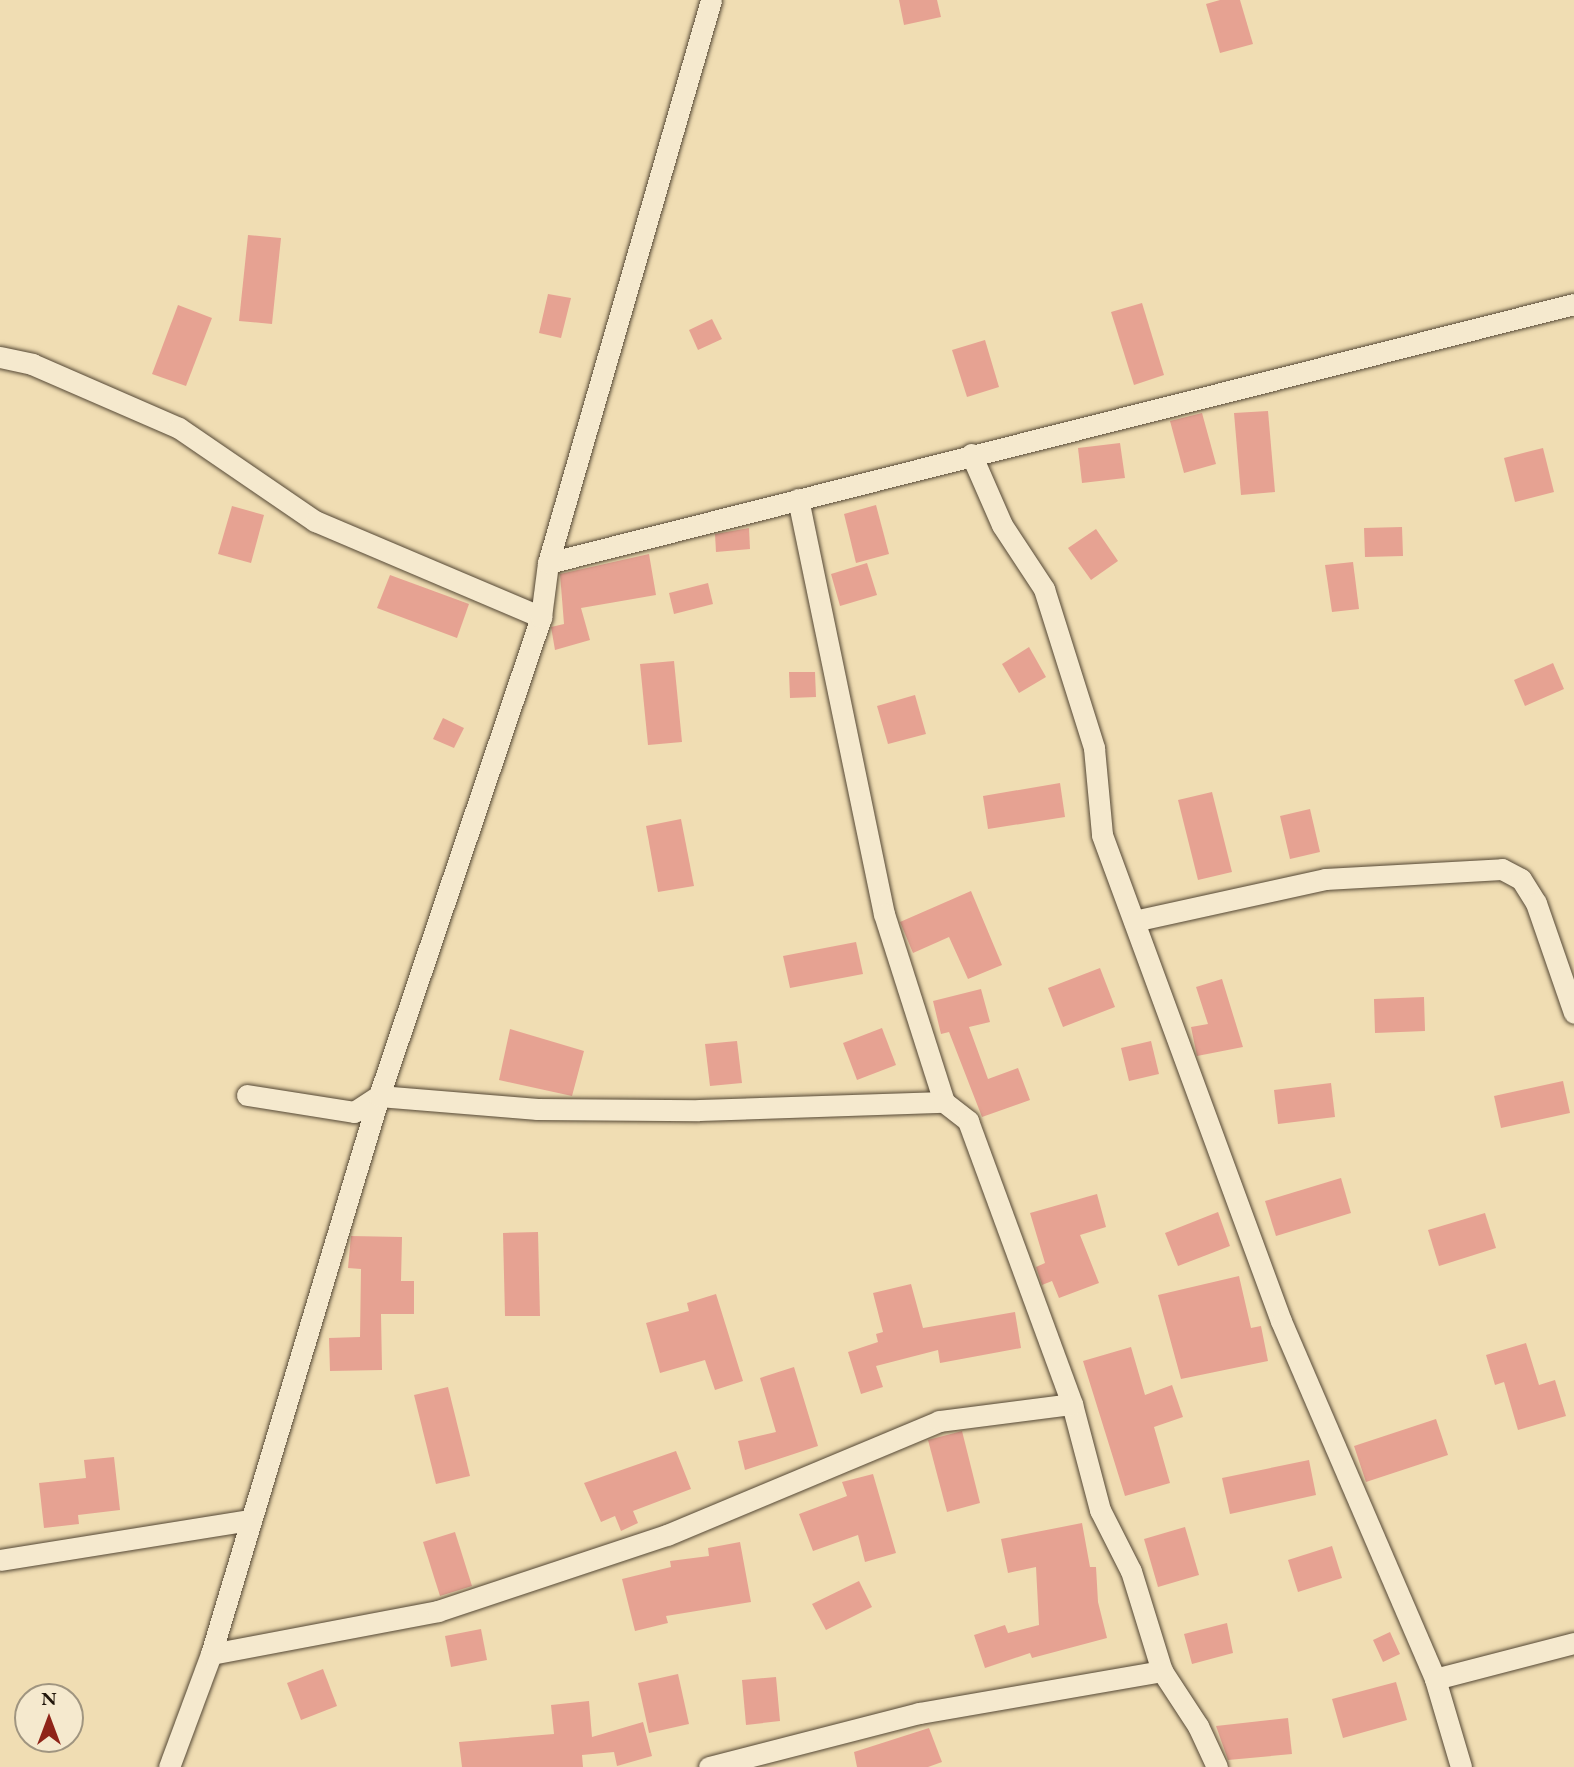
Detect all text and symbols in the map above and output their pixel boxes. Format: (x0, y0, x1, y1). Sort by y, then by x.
north arrow (14, 1683, 84, 1753)
text: N (41, 1686, 57, 1711)

